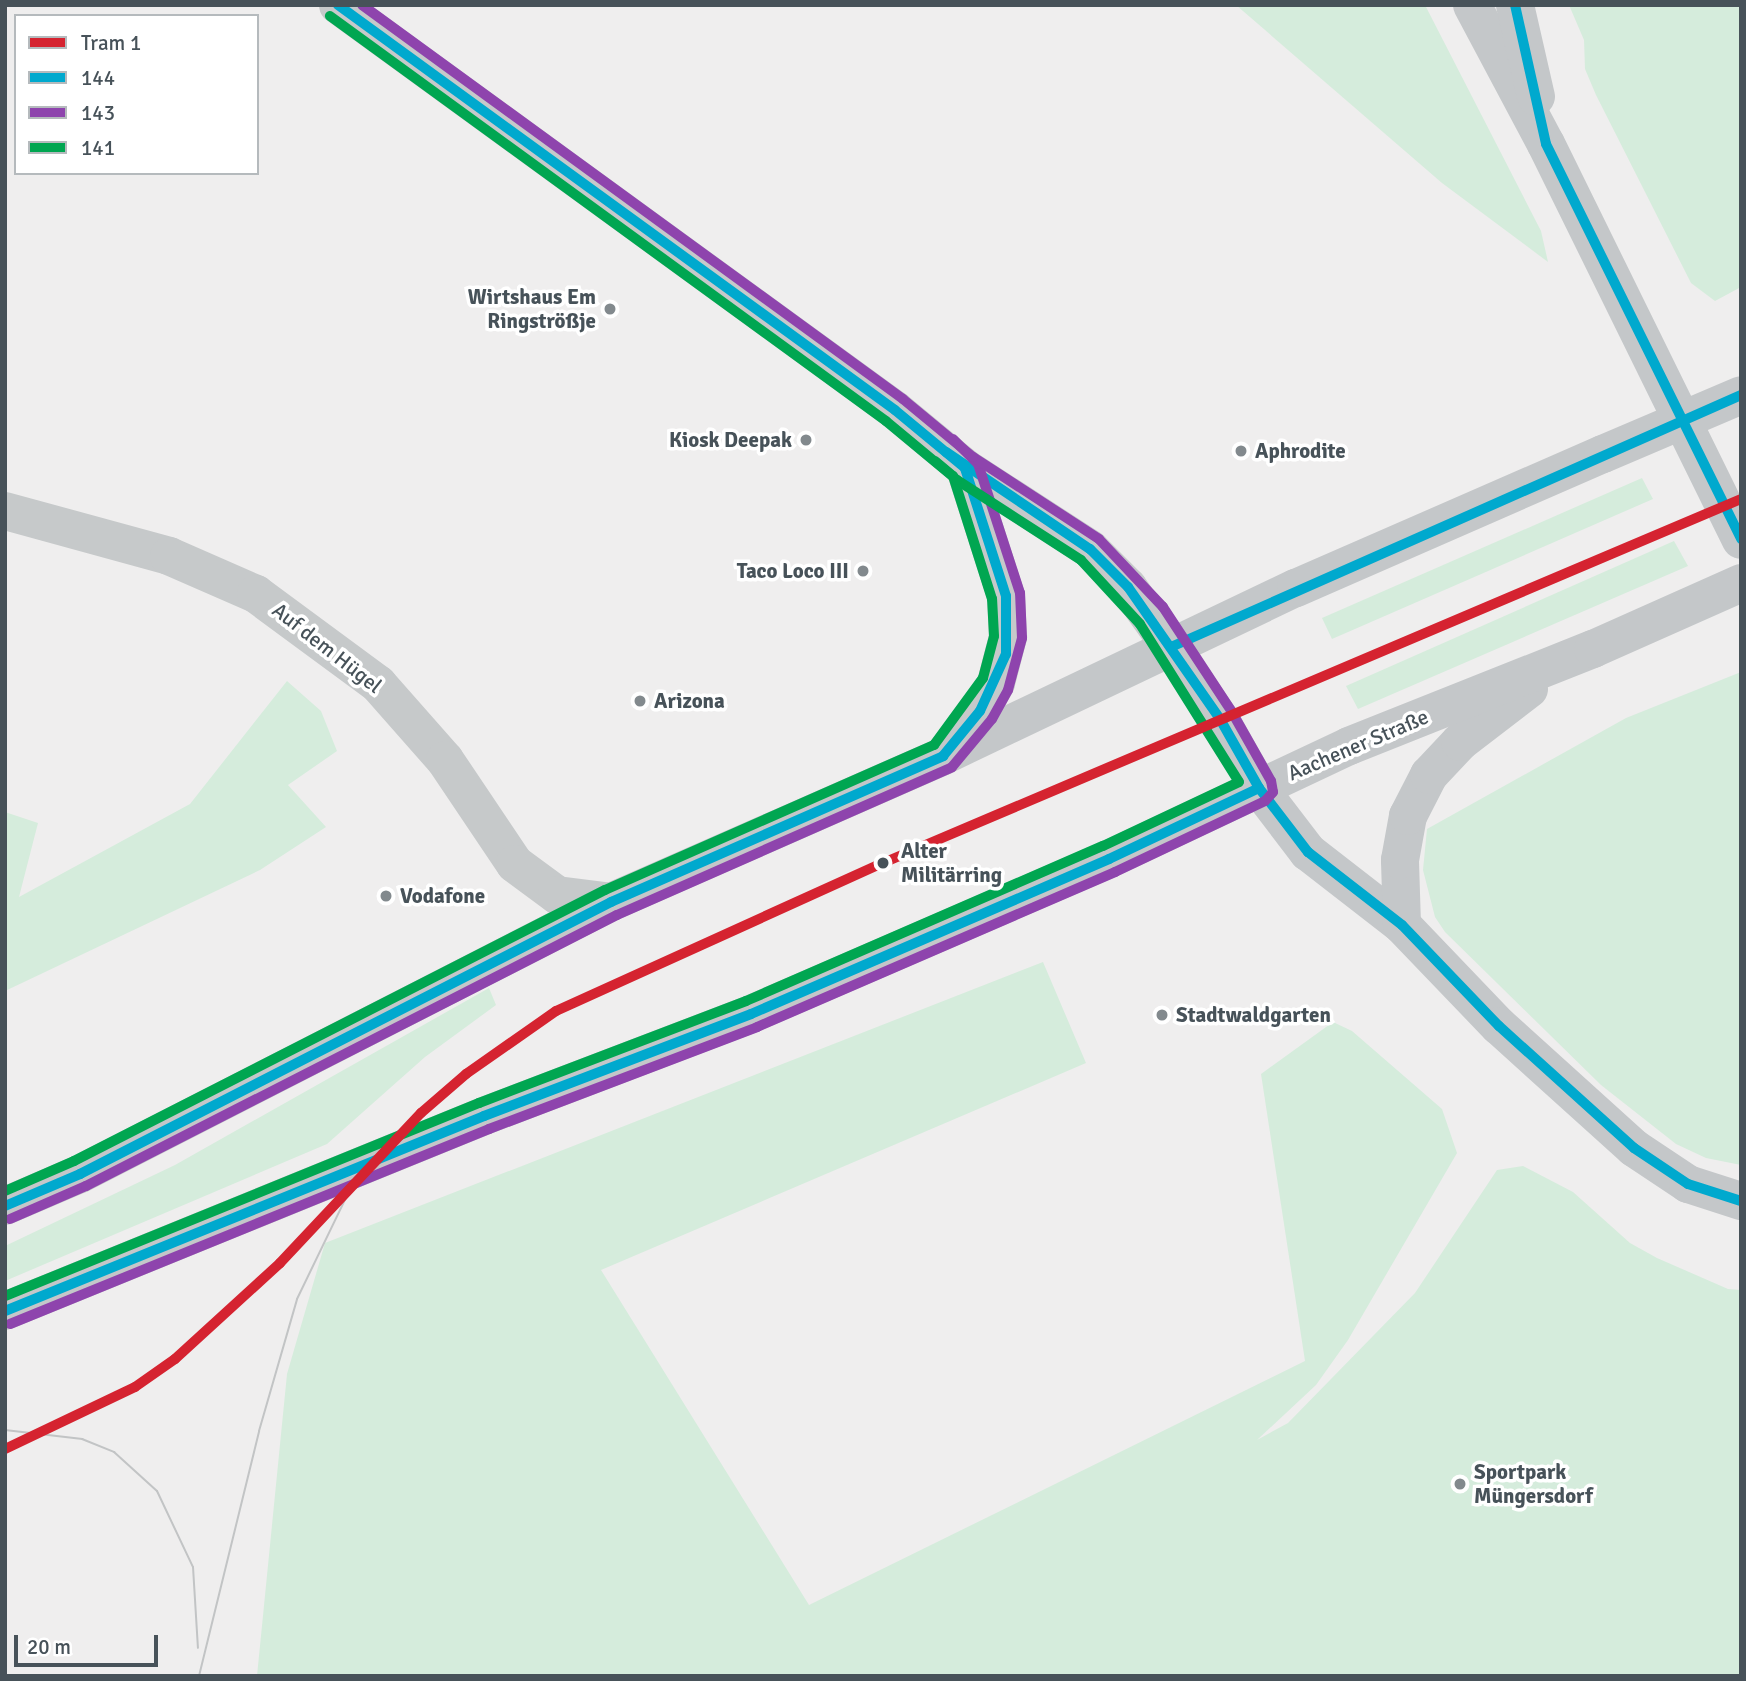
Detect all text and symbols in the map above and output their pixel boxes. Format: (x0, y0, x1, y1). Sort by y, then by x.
legend (14, 14, 259, 175)
text: Tram 1 (81, 30, 141, 56)
text: 144 (81, 65, 115, 91)
text: 143 (81, 100, 115, 126)
text: 141 (81, 135, 115, 161)
place label: Wirtshaus Em Ringströßje (468, 284, 596, 334)
marker: Wirtshaus Em Ringströßje (602, 301, 618, 317)
place label: Kiosk Deepak (669, 427, 792, 453)
marker: Kiosk Deepak (798, 432, 814, 448)
place label: Aphrodite (1255, 438, 1346, 464)
marker: Aphrodite (1233, 443, 1249, 459)
place label: Taco Loco III (737, 558, 849, 584)
marker: Taco Loco III (855, 563, 871, 579)
street label: Auf dem Hügel (267, 597, 387, 699)
place label: Arizona (654, 688, 725, 714)
marker: Arizona (632, 693, 648, 709)
street label: Aachener Straße (1284, 704, 1432, 786)
place label: Alter Militärring (901, 838, 1002, 888)
marker: Alter Militärring (871, 851, 895, 875)
place label: Vodafone (400, 883, 485, 909)
marker: Vodafone (378, 888, 394, 904)
place label: Stadtwaldgarten (1176, 1002, 1331, 1028)
marker: Stadtwaldgarten (1154, 1007, 1170, 1023)
place label: Sportpark Müngersdorf (1474, 1459, 1593, 1509)
marker: Sportpark Müngersdorf (1452, 1476, 1468, 1492)
scale bar (18, 1622, 161, 1666)
text: 20 m (27, 1634, 71, 1660)

